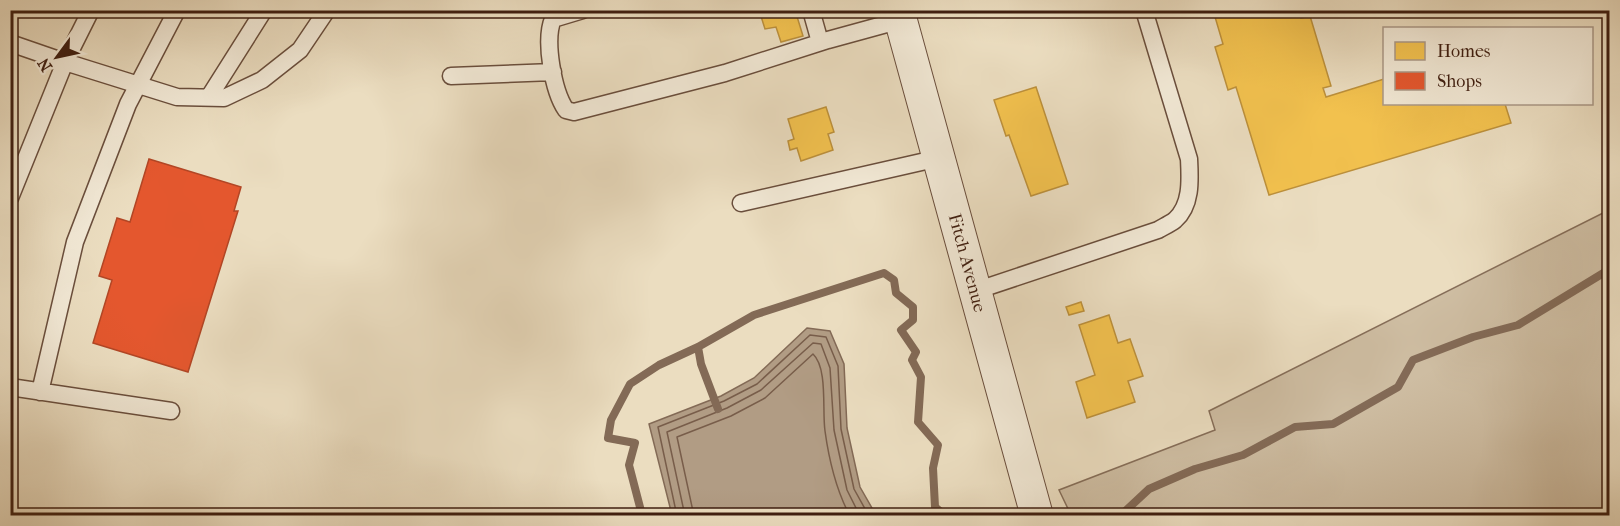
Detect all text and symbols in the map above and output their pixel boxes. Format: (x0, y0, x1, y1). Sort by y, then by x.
north arrow (27, 27, 87, 87)
legend (1383, 27, 1593, 105)
text: Homes (1437, 41, 1491, 62)
text: N (33, 54, 56, 75)
text: Shops (1437, 71, 1482, 92)
street label: Fitch Avenue (944, 211, 990, 315)

